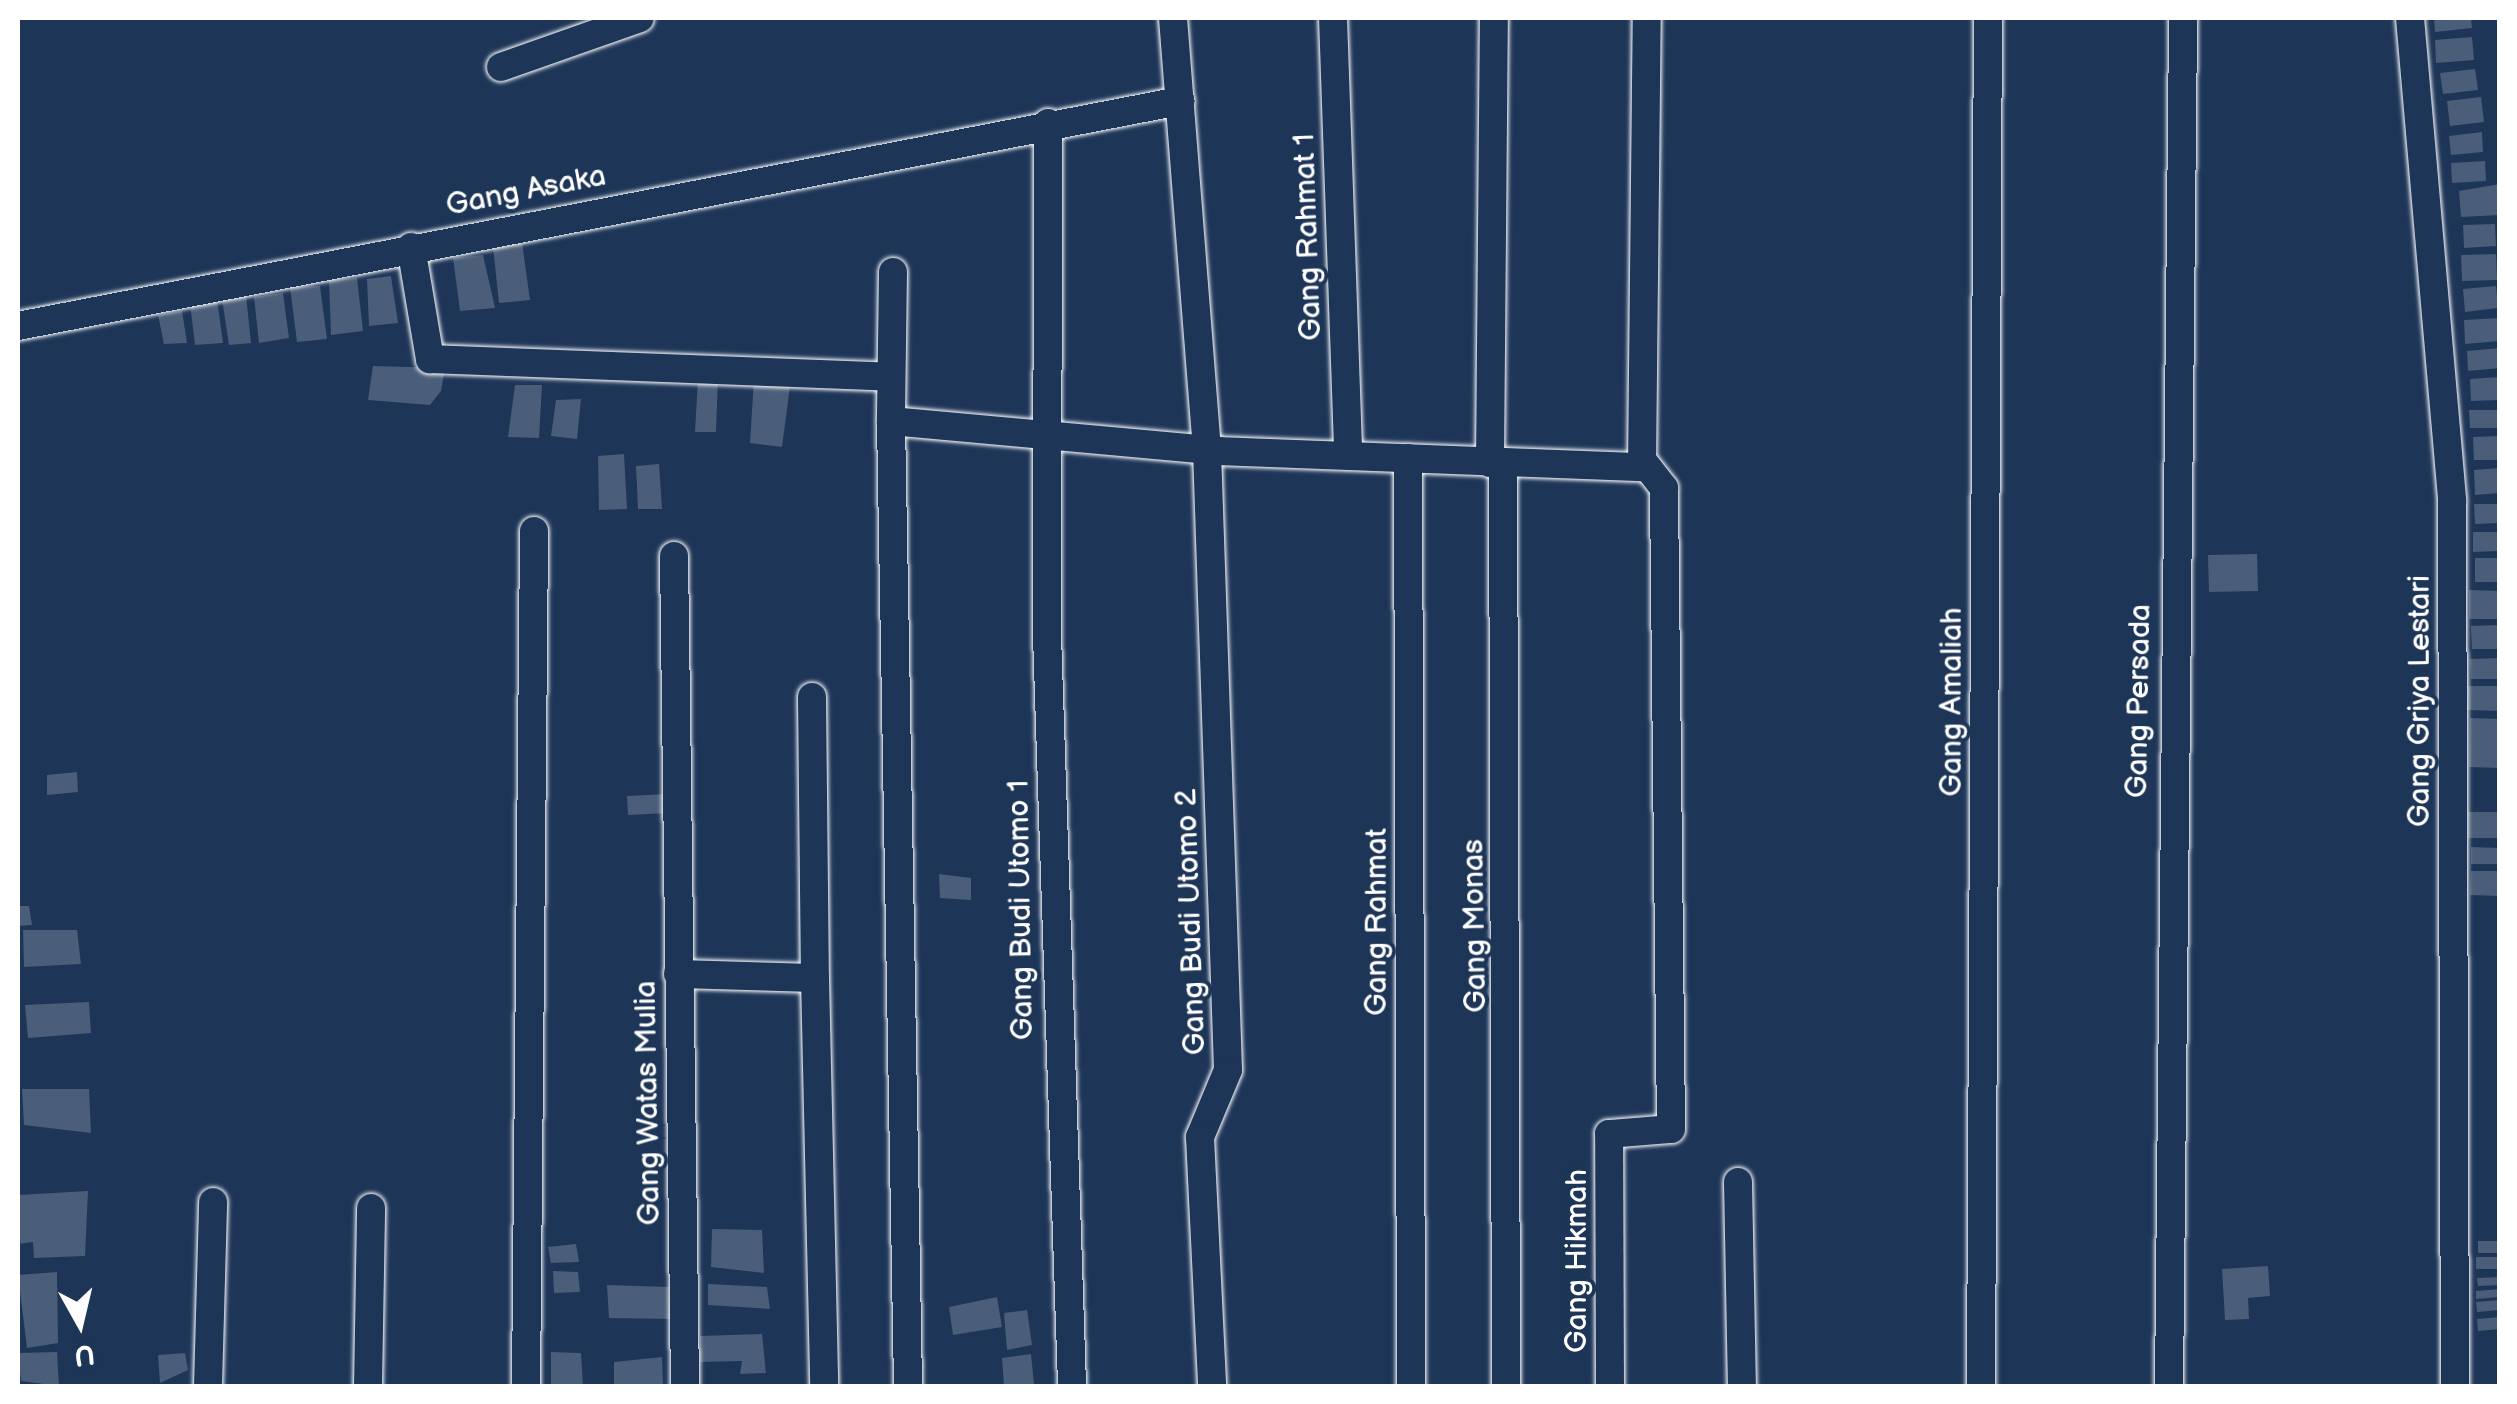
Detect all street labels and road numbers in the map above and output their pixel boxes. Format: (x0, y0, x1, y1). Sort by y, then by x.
street label: Gang Rahmat 1 (1286, 133, 1330, 341)
street label: Gang Asaka (443, 158, 609, 224)
street label: Gang Griya Lestari (2402, 575, 2438, 827)
street label: Gang Persada (2119, 604, 2159, 798)
street label: Gang Amaliah (1934, 607, 1970, 797)
street label: Gang Budi Utomo 1 (1001, 780, 1041, 1040)
street label: Gang Budi Utomo 2 (1168, 788, 1214, 1056)
street label: Gang Rahmat (1359, 828, 1395, 1016)
street label: Gang Monas (1455, 839, 1495, 1013)
street label: Gang Watas Mulia (628, 980, 668, 1226)
street label: Gang Hikmah (1559, 1169, 1595, 1353)

